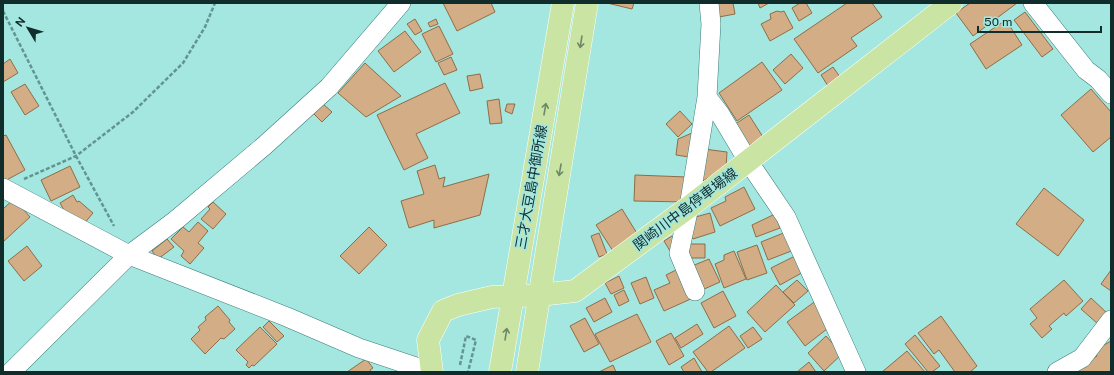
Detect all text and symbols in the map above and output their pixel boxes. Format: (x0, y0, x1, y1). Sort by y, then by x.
north arrow (8, 8, 48, 48)
scale bar (978, 8, 1101, 34)
text: N (13, 15, 27, 29)
text: 50 m (984, 15, 1012, 29)
one-way arrow (577, 35, 585, 48)
one-way arrow (541, 103, 549, 116)
street label: 三才大豆島中御所線 (512, 124, 550, 250)
one-way arrow (556, 163, 564, 176)
street label: 関崎川中島停車場線 (630, 165, 740, 253)
one-way arrow (502, 327, 510, 340)

